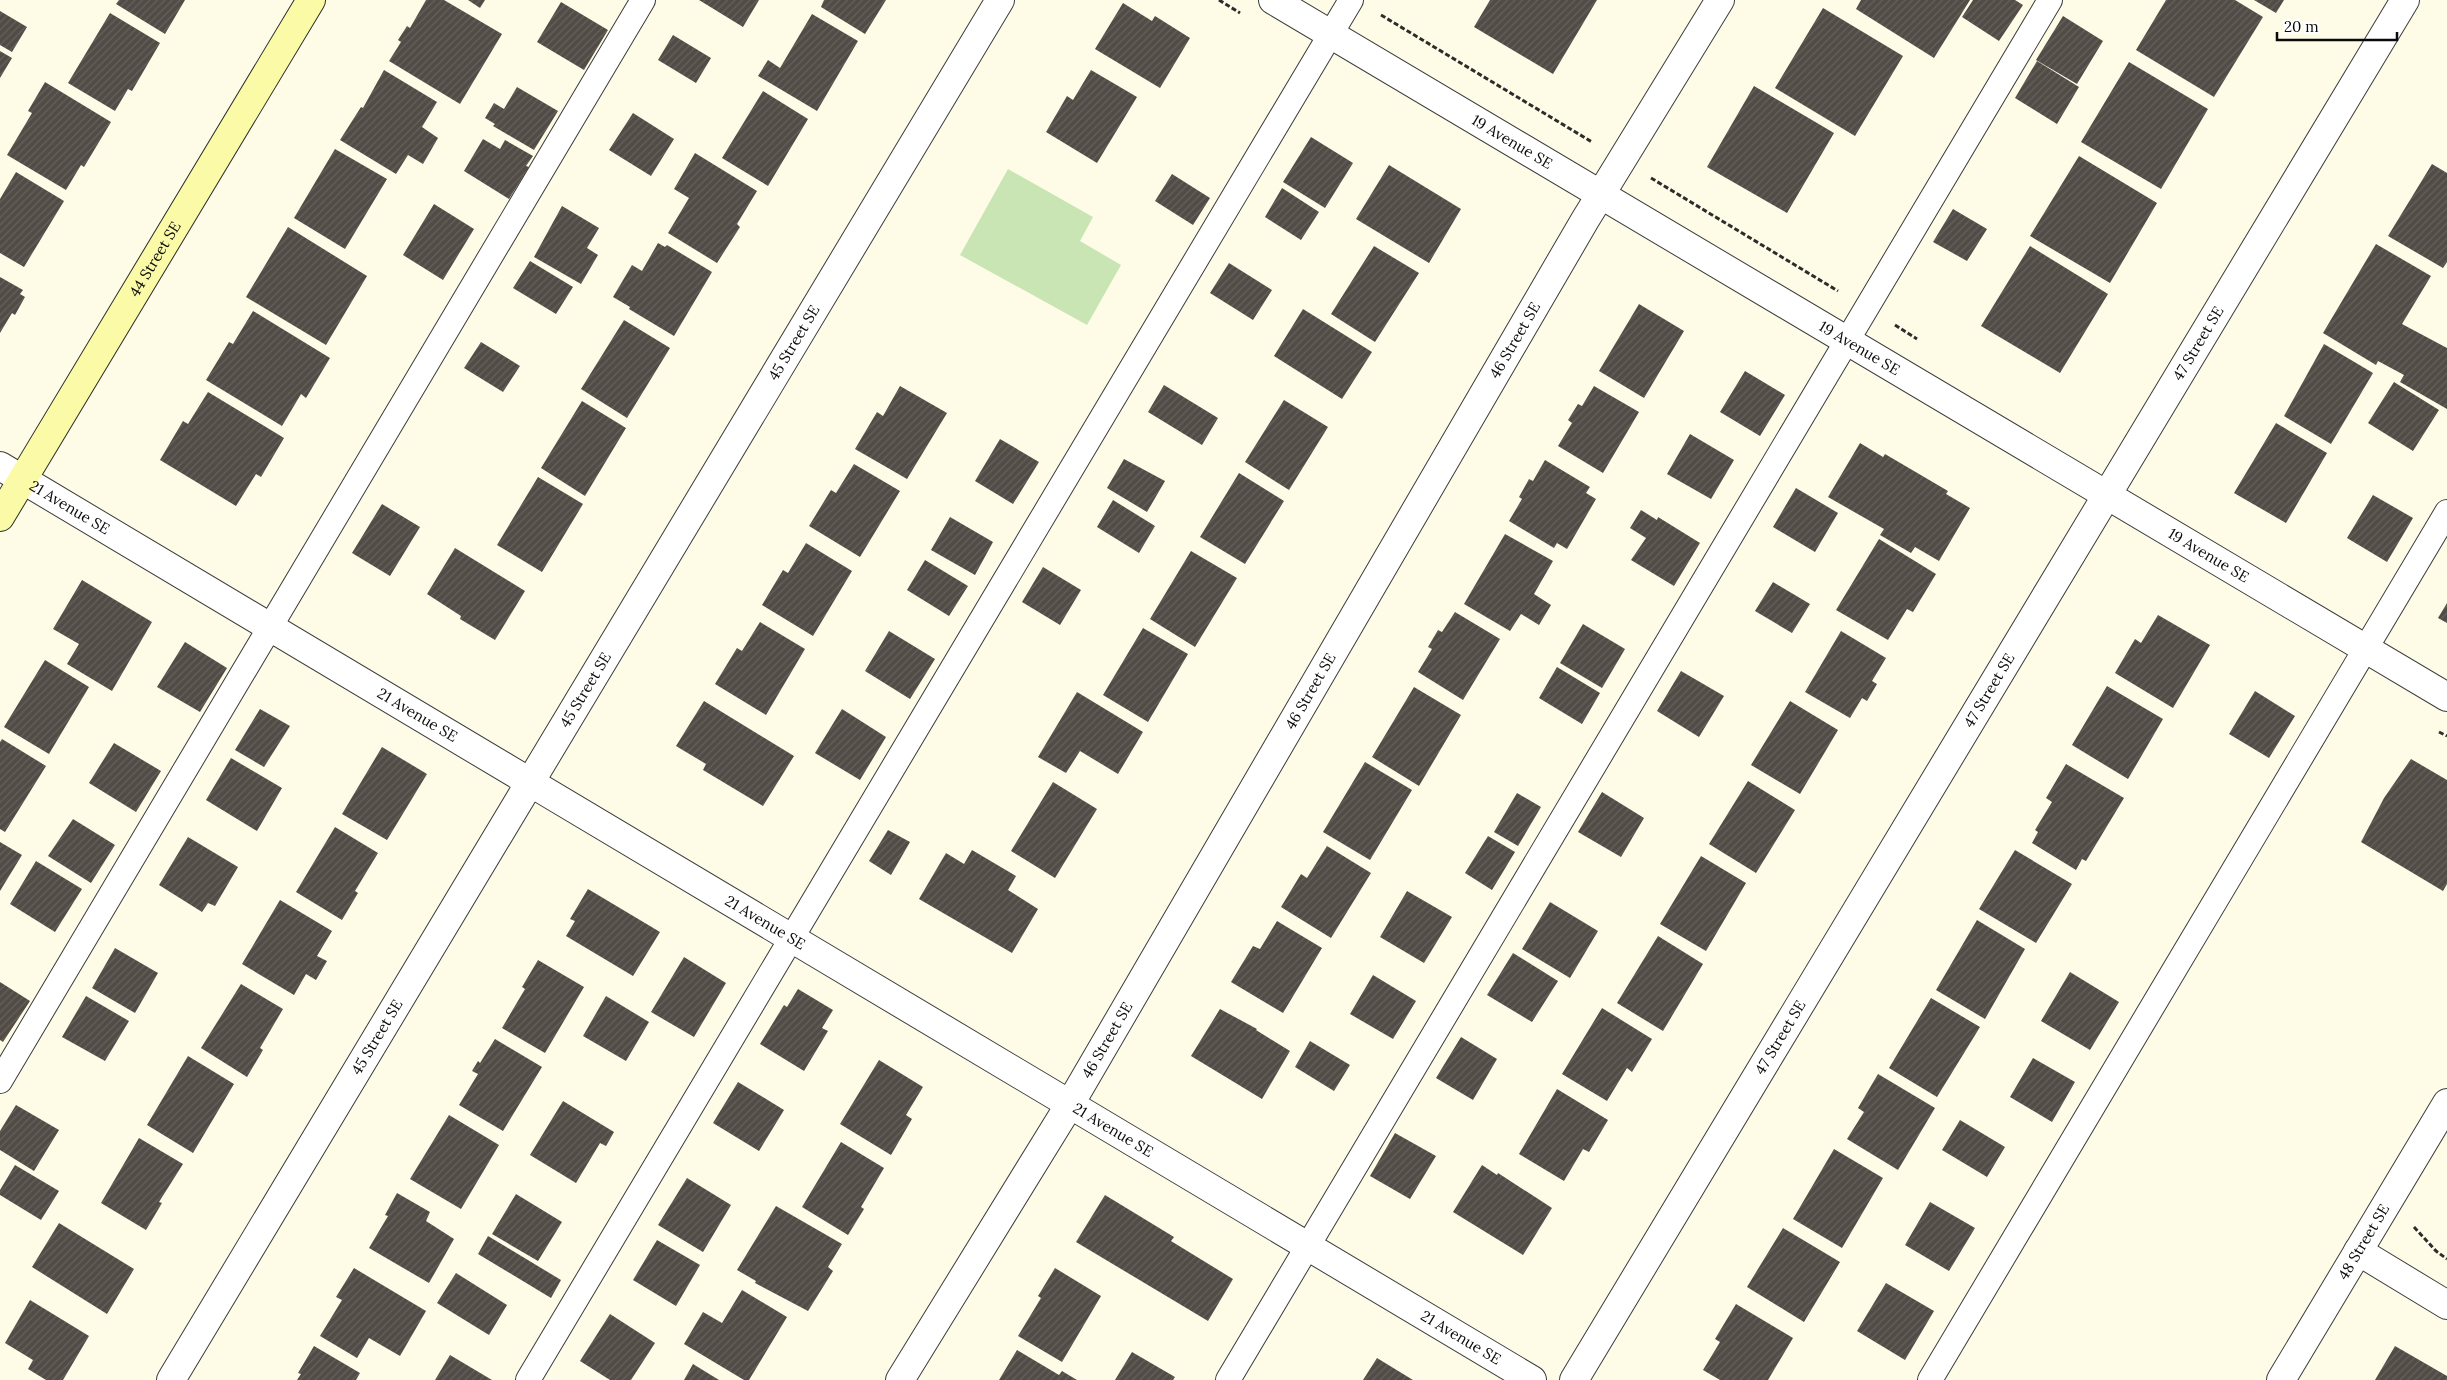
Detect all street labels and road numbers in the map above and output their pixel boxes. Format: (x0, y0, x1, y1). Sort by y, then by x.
street label: 19 Avenue SE (1468, 110, 1556, 173)
street label: 44 Street SE (125, 218, 185, 300)
street label: 46 Street SE (1485, 298, 1544, 382)
street label: 45 Street SE (764, 301, 824, 384)
street label: 47 Street SE (2168, 303, 2227, 384)
street label: 19 Avenue SE (1816, 316, 1904, 379)
street label: 21 Avenue SE (26, 476, 113, 538)
street label: 19 Avenue SE (2165, 524, 2253, 586)
street label: 45 Street SE (555, 649, 615, 731)
street label: 46 Street SE (1280, 649, 1340, 732)
street label: 47 Street SE (1959, 650, 2018, 731)
street label: 21 Avenue SE (374, 683, 461, 746)
street label: 21 Avenue SE (722, 891, 809, 953)
street label: 45 Street SE (347, 996, 406, 1078)
street label: 47 Street SE (1750, 996, 1810, 1078)
street label: 46 Street SE (1077, 998, 1136, 1082)
street label: 21 Avenue SE (1070, 1098, 1157, 1161)
street label: 48 Street SE (2333, 1200, 2393, 1283)
street label: 21 Avenue SE (1417, 1306, 1505, 1368)

